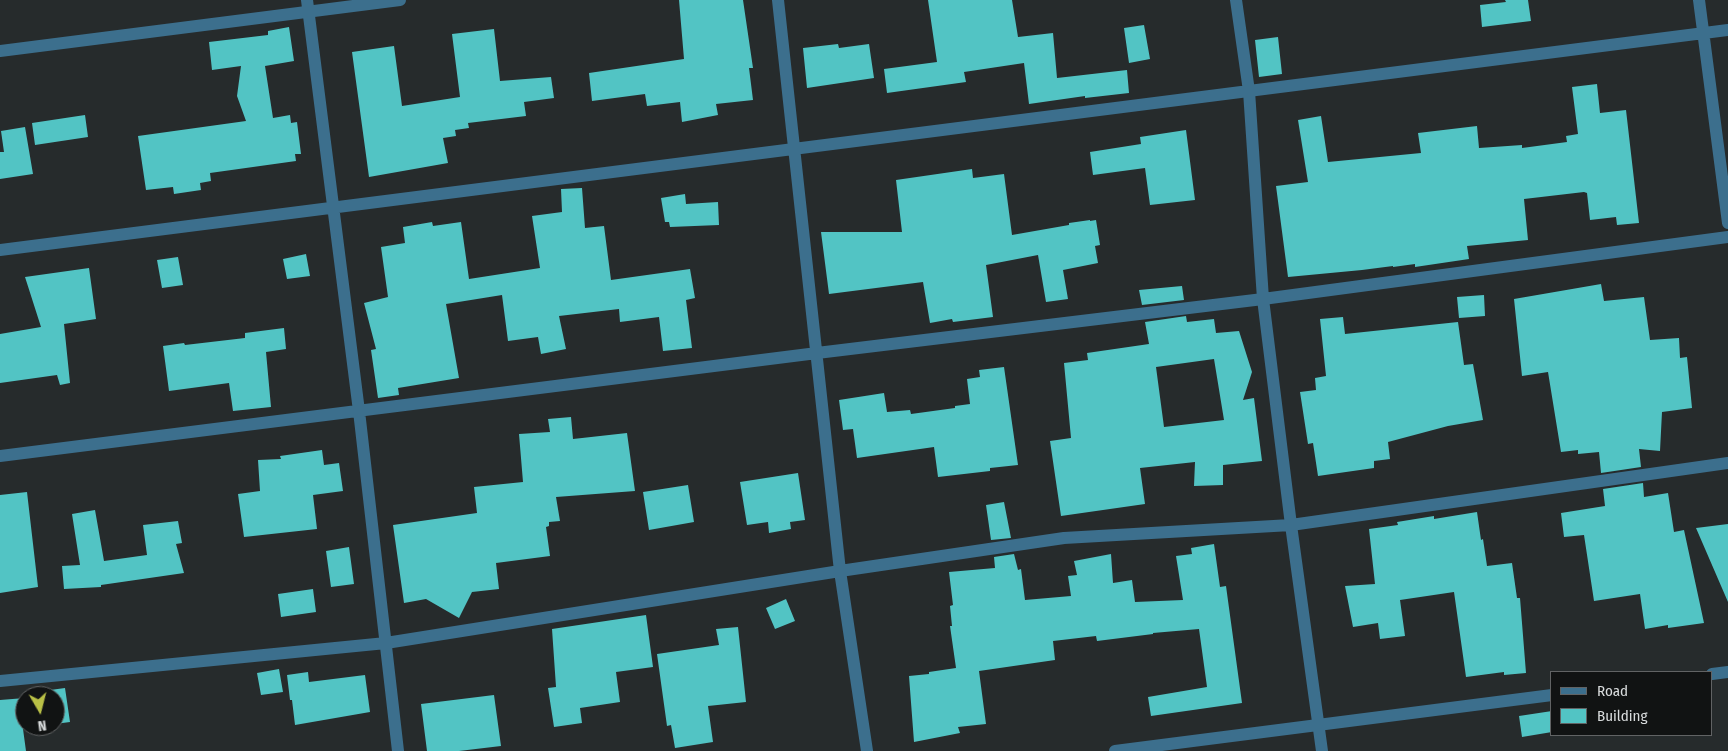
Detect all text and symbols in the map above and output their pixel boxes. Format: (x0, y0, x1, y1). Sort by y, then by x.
legend (1550, 671, 1713, 736)
text: Road (1597, 682, 1628, 700)
north arrow (15, 686, 65, 736)
text: Building (1597, 707, 1648, 725)
text: N (37, 716, 47, 734)

